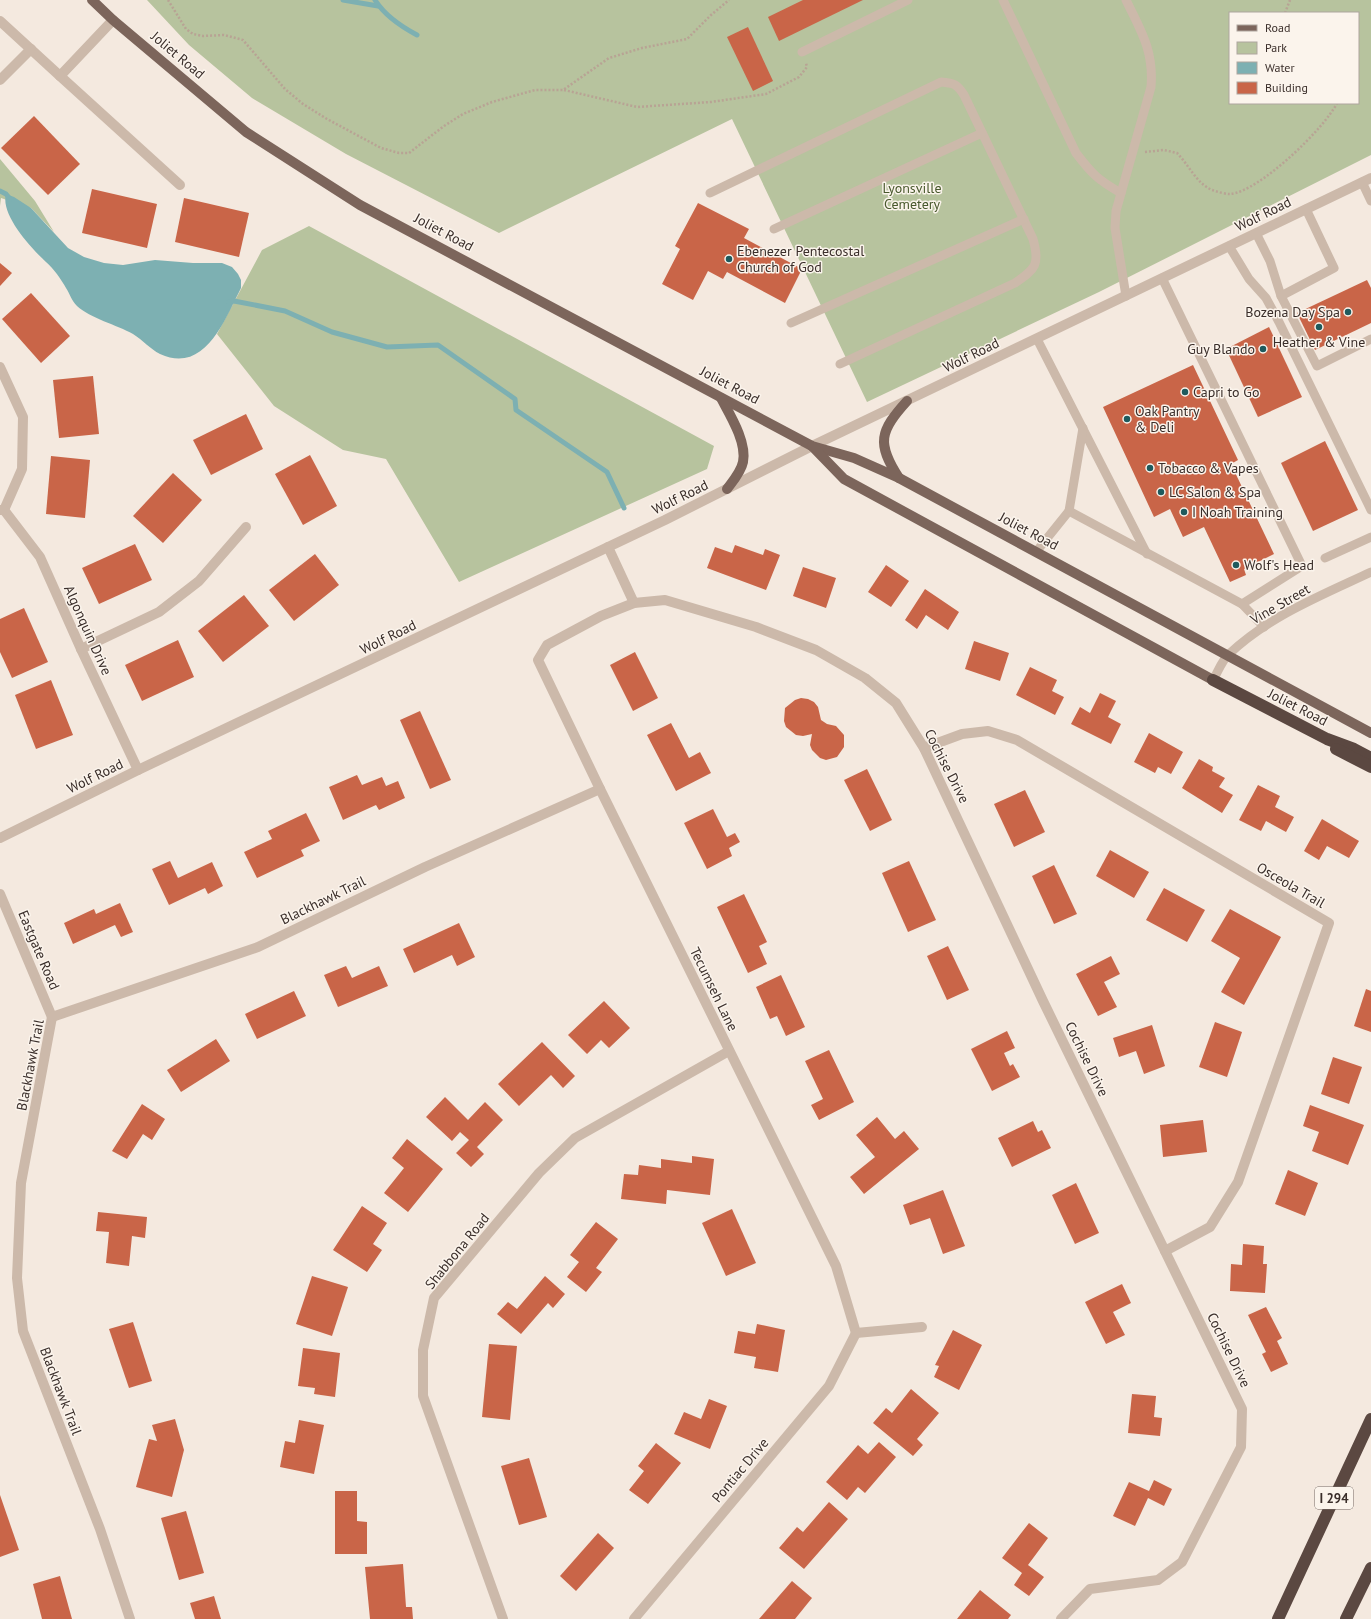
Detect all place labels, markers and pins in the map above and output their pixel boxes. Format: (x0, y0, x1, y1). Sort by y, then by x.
place label: Ebenezer Pentecostal Church of God (737, 242, 864, 276)
marker: Ebenezer Pentecostal Church of God (724, 254, 734, 264)
place label: Bozena Day Spa (1245, 303, 1340, 321)
marker: Bozena Day Spa (1343, 307, 1353, 317)
marker: Heather & Vine (1314, 322, 1324, 332)
place label: Heather & Vine (1273, 333, 1365, 351)
place label: Guy Blando (1187, 340, 1255, 358)
marker: Guy Blando (1258, 344, 1268, 354)
place label: Capri to Go (1193, 383, 1259, 401)
marker: Capri to Go (1180, 387, 1190, 397)
place label: Oak Pantry & Deli (1135, 402, 1200, 436)
marker: Oak Pantry & Deli (1122, 414, 1132, 424)
place label: Tobacco & Vapes (1158, 459, 1259, 477)
marker: Tobacco & Vapes (1145, 463, 1155, 473)
place label: LC Salon & Spa (1169, 483, 1261, 501)
marker: LC Salon & Spa (1156, 487, 1166, 497)
place label: I Noah Training (1192, 503, 1283, 521)
marker: I Noah Training (1179, 507, 1189, 517)
place label: Wolf's Head (1244, 556, 1314, 574)
marker: Wolf's Head (1231, 560, 1241, 570)

